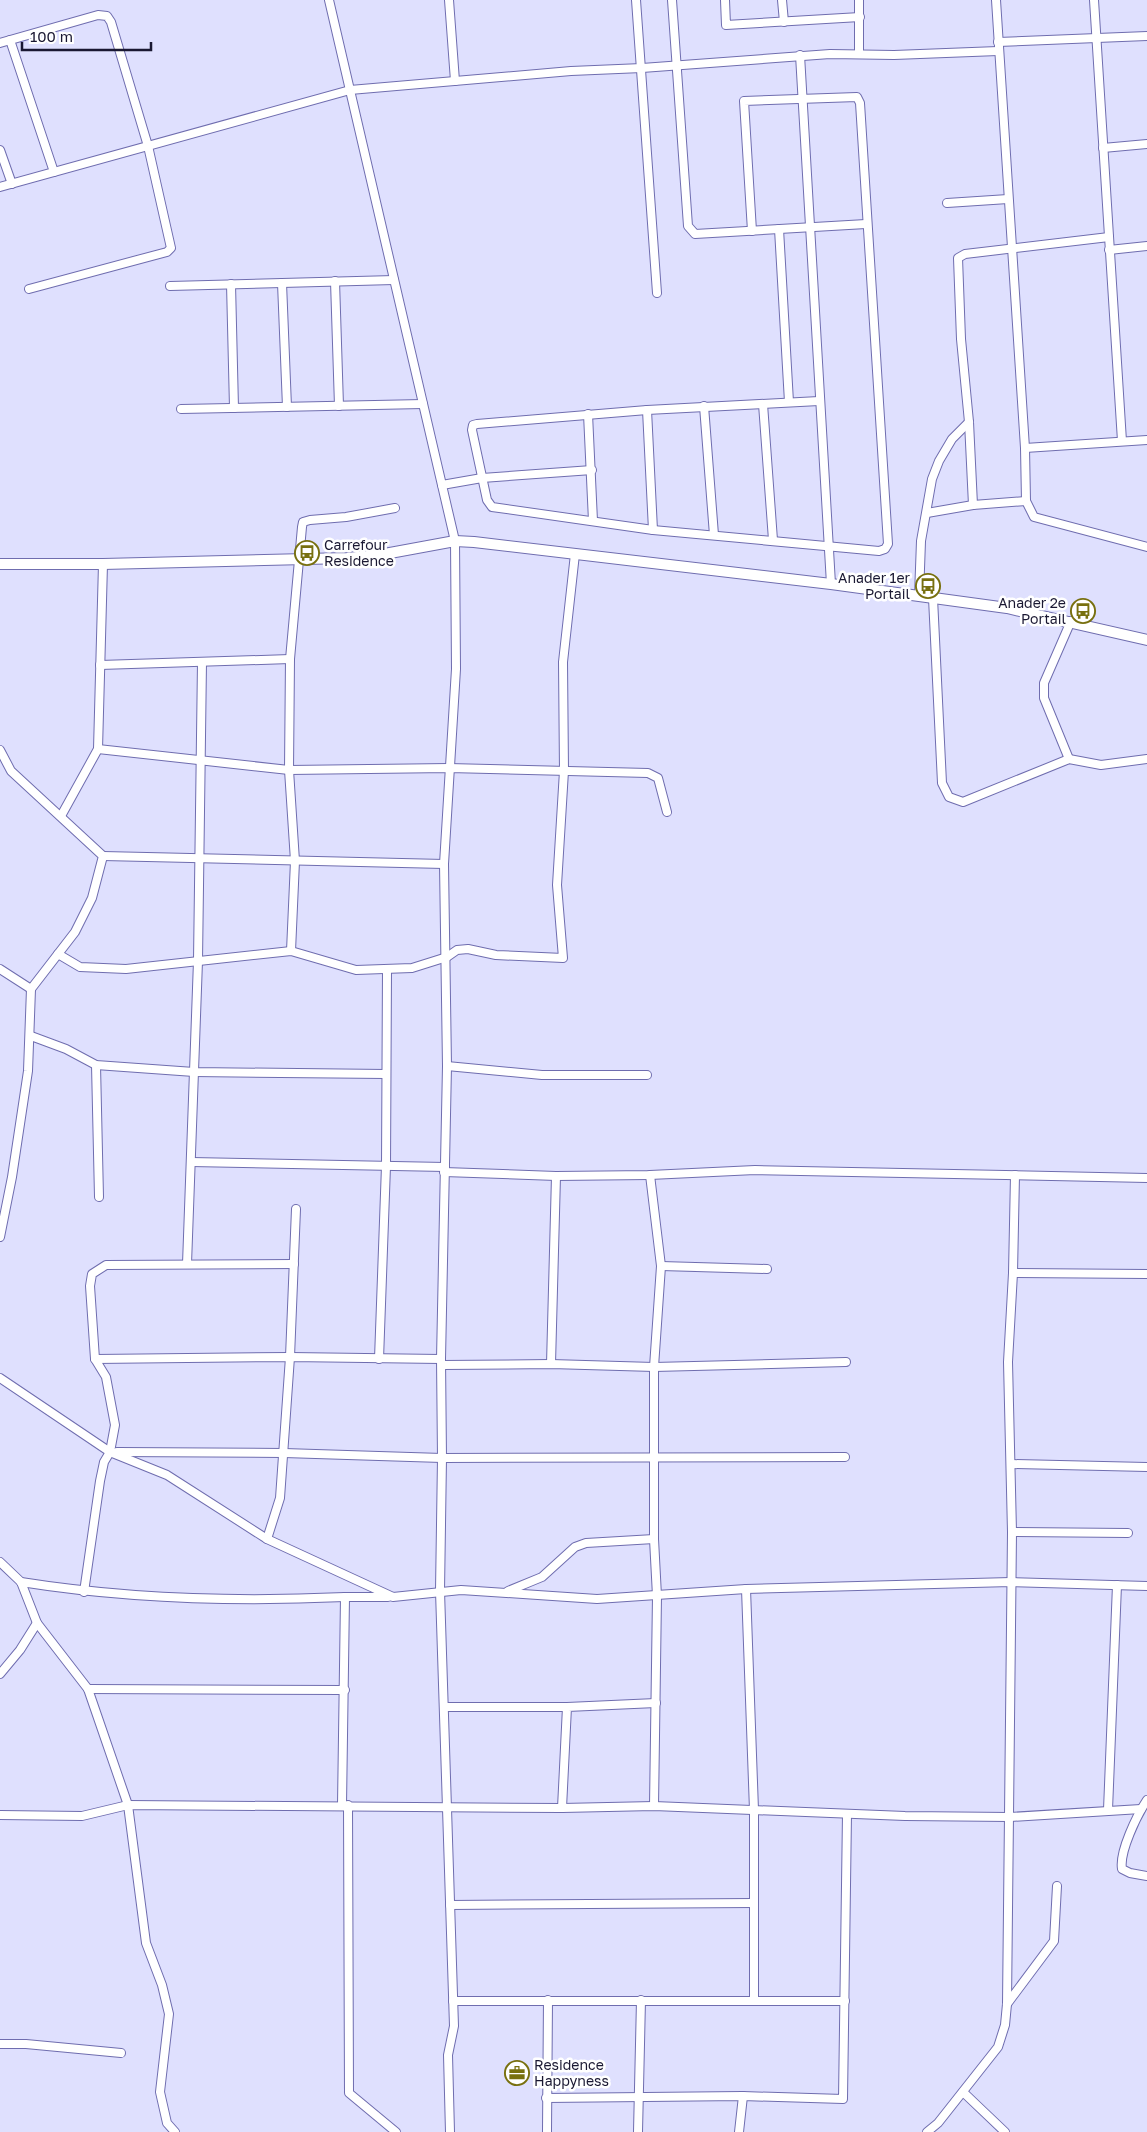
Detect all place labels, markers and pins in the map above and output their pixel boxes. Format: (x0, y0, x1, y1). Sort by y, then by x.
place label: Carrefour Residence (324, 536, 394, 569)
bus stop icon: Carrefour Residence (294, 540, 320, 566)
place label: Anader 1er Portail (838, 569, 911, 602)
bus stop icon: Anader 1er Portail (915, 573, 941, 599)
place label: Anader 2e Portail (998, 594, 1066, 627)
bus stop icon: Anader 2e Portail (1070, 598, 1096, 624)
place label: Residence Happyness (534, 2056, 609, 2089)
office icon: Residence Happyness (504, 2060, 530, 2086)

